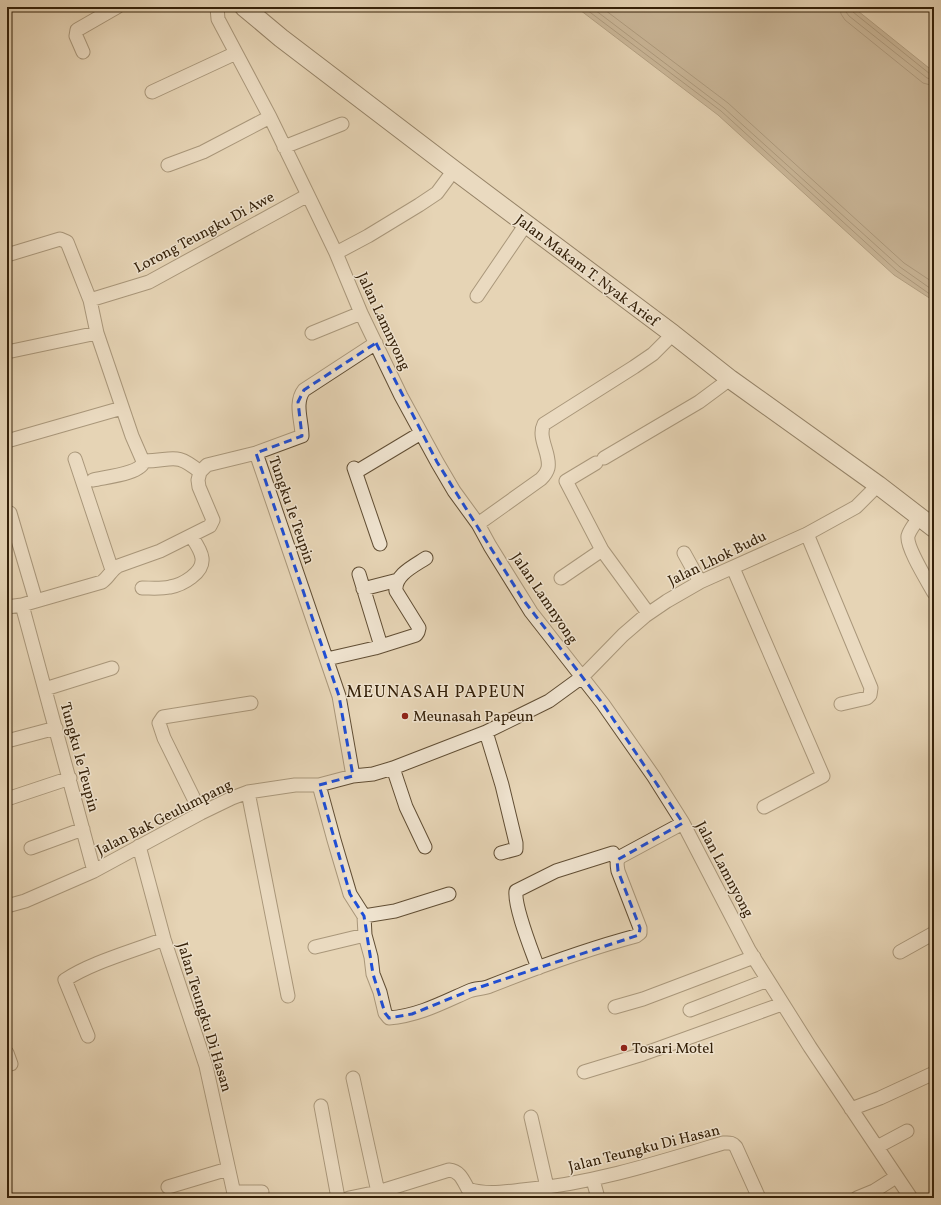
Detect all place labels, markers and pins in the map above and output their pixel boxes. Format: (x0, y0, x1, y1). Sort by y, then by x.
place label: Meunasah Papeun (413, 707, 534, 728)
marker: Meunasah Papeun (400, 711, 410, 721)
place label: Tosari Motel (632, 1039, 714, 1060)
marker: Tosari Motel (619, 1043, 629, 1053)

